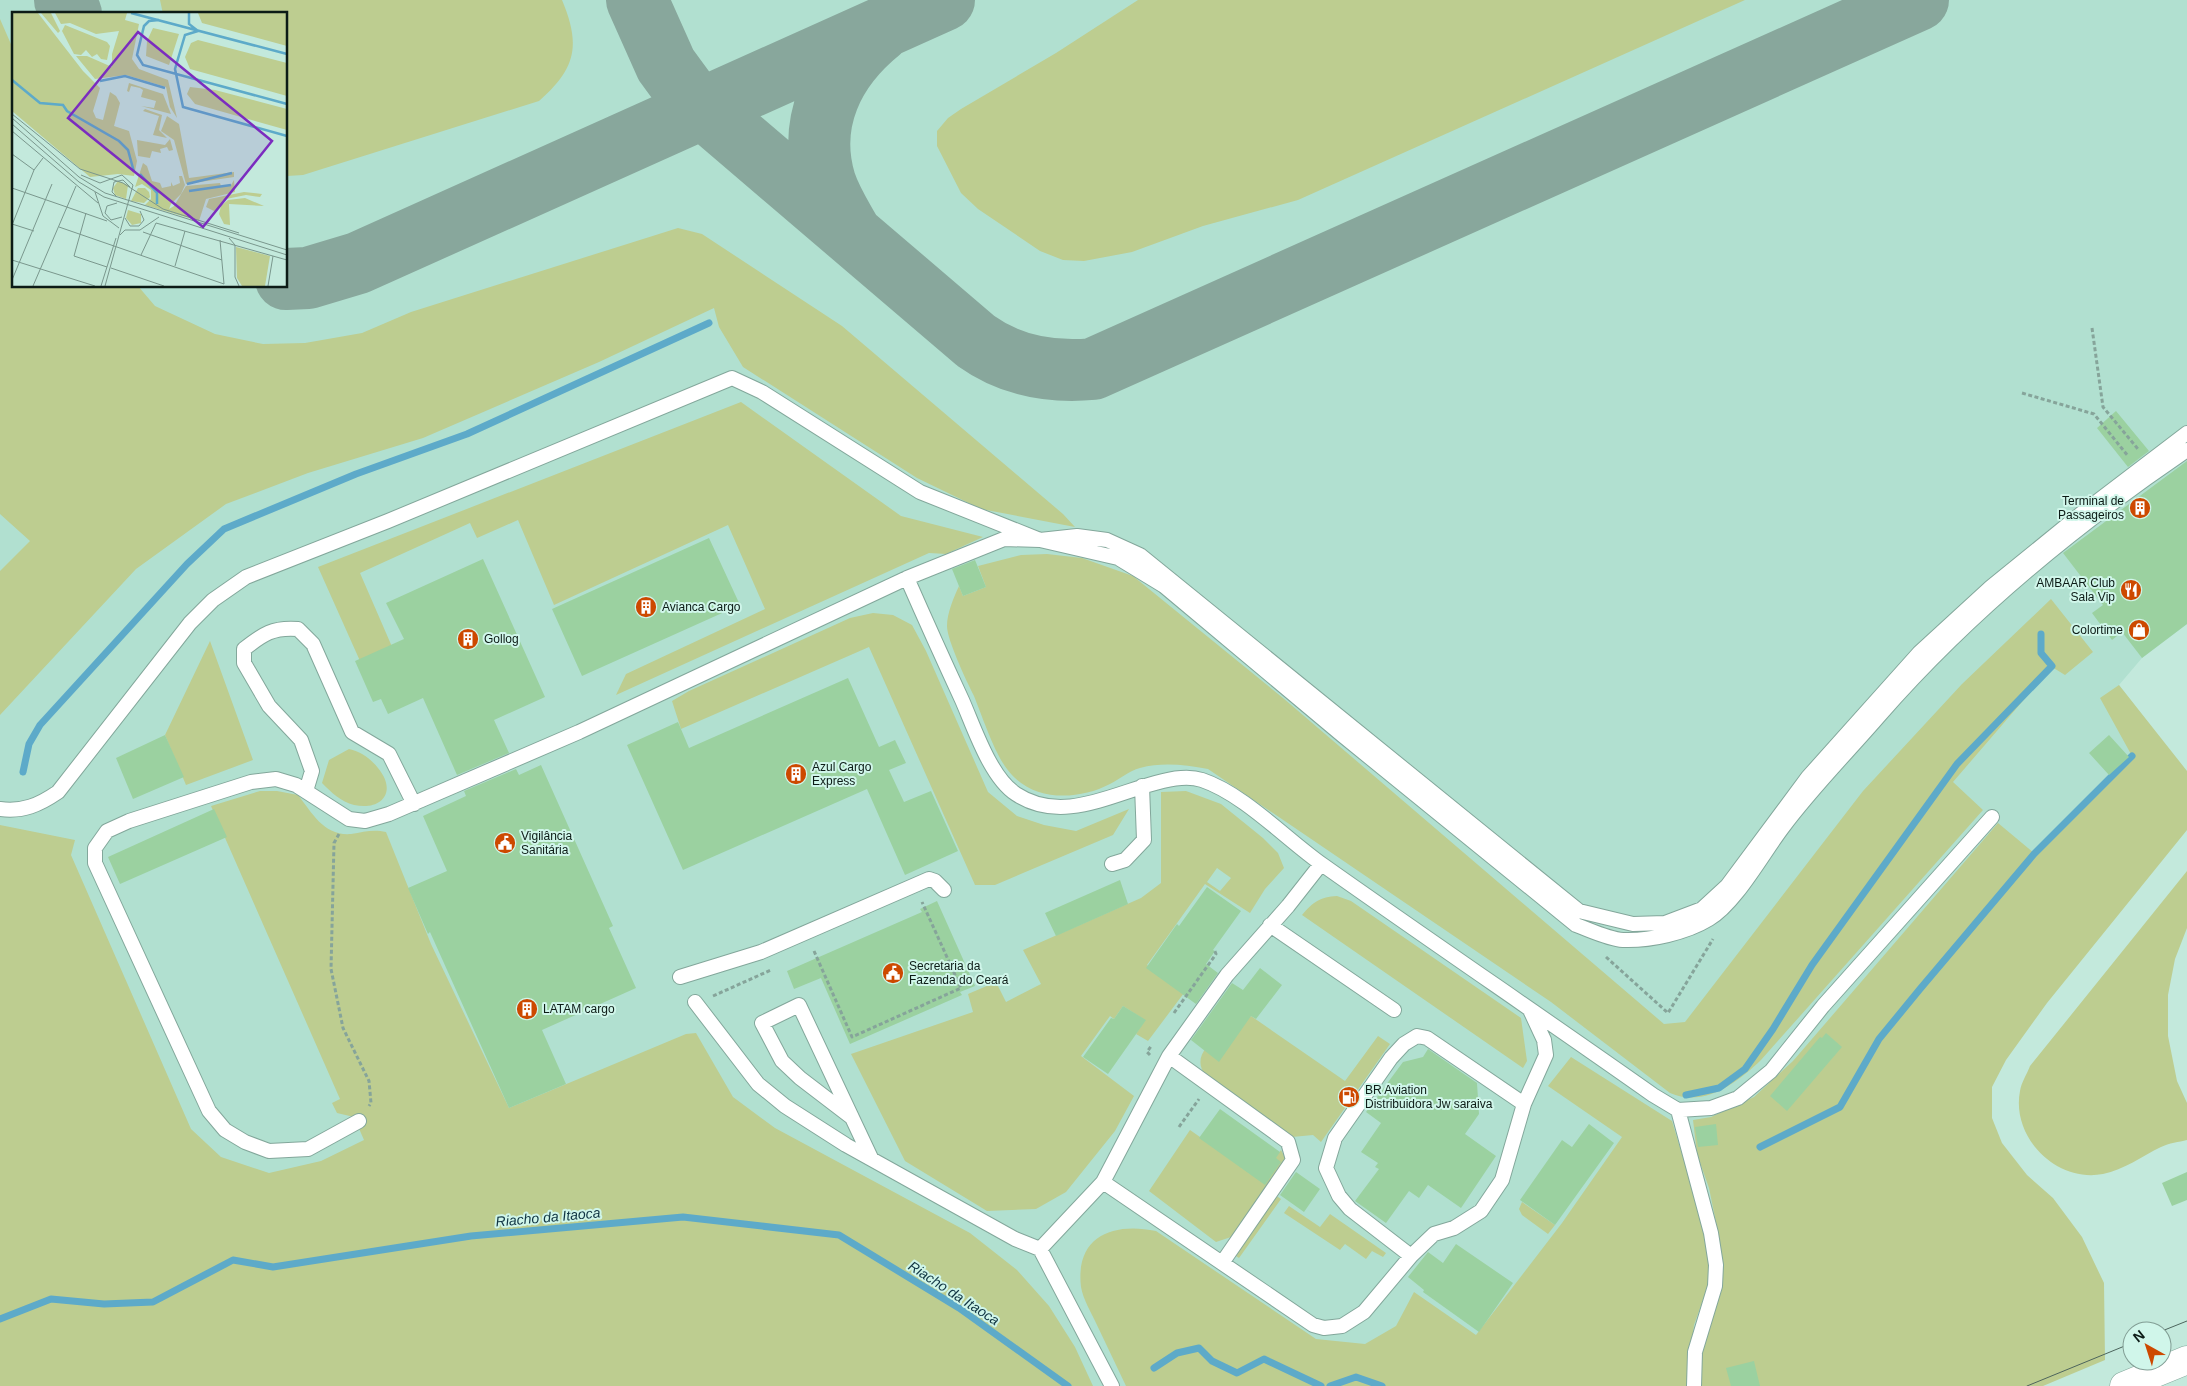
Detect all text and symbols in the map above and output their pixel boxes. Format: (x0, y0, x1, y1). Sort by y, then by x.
inset map (12, 12, 288, 288)
place label: Terminal de Passageiros (2058, 494, 2124, 522)
building icon: Terminal de Passageiros (2128, 496, 2152, 520)
place label: AMBAAR Club Sala Vip (2036, 576, 2115, 604)
restaurant icon: AMBAAR Club Sala Vip (2119, 578, 2143, 602)
building icon: Avianca Cargo (634, 595, 658, 619)
place label: Avianca Cargo (662, 600, 741, 614)
shop icon: Colortime (2127, 618, 2151, 642)
place label: Colortime (2072, 623, 2123, 637)
building icon: Gollog (456, 627, 480, 651)
place label: Gollog (484, 632, 519, 646)
place label: Azul Cargo Express (812, 760, 872, 788)
building icon: Azul Cargo Express (784, 762, 808, 786)
place label: Vigilância Sanitária (521, 829, 572, 857)
public building icon: Vigilância Sanitária (493, 831, 517, 855)
place label: Secretaria da Fazenda do Ceará (909, 959, 1009, 987)
public building icon: Secretaria da Fazenda do Ceará (881, 961, 905, 985)
building icon: LATAM cargo (515, 997, 539, 1021)
place label: LATAM cargo (543, 1002, 615, 1016)
place label: BR Aviation Distribuidora Jw saraiva (1365, 1083, 1493, 1111)
fuel station icon: BR Aviation Distribuidora Jw saraiva (1337, 1085, 1361, 1109)
water label: Riacho da Itaoca (495, 1204, 601, 1230)
water label: Riacho da Itaoca (906, 1258, 1003, 1328)
north arrow (2122, 1321, 2172, 1371)
text: N (2130, 1326, 2148, 1345)

